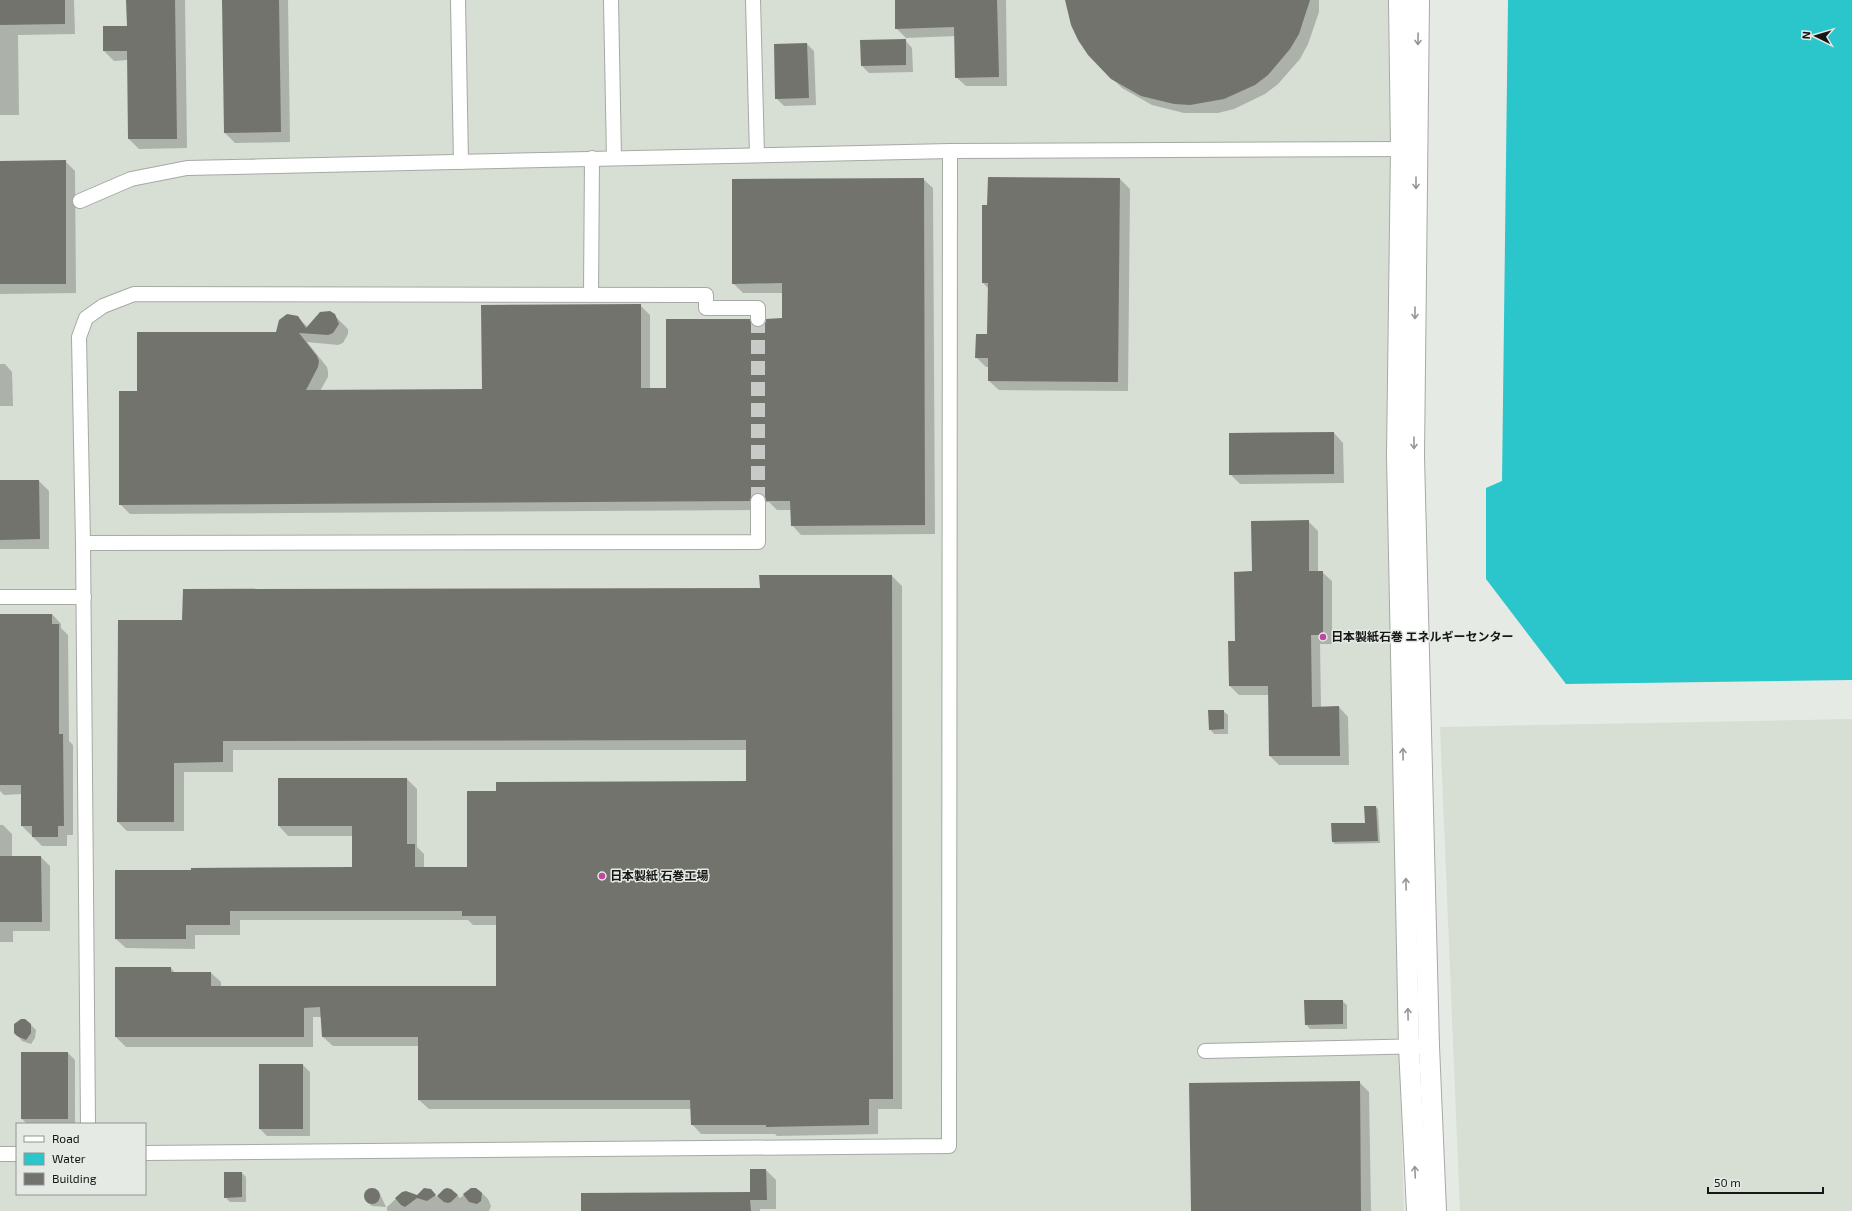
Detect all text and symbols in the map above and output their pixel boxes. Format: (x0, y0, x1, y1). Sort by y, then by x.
north arrow (1796, 16, 1836, 56)
text: N (1799, 31, 1812, 40)
one-way arrow (1414, 32, 1422, 45)
one-way arrow (1412, 176, 1420, 189)
one-way arrow (1411, 306, 1419, 319)
one-way arrow (1410, 436, 1418, 449)
place label: 日本製紙石巻 エネルギーセンター (1331, 629, 1514, 643)
marker: 日本製紙石巻 エネルギーセンター (1318, 632, 1328, 642)
one-way arrow (1399, 748, 1407, 761)
place label: 日本製紙 石巻工場 (610, 868, 709, 882)
marker: 日本製紙 石巻工場 (597, 871, 607, 881)
one-way arrow (1402, 878, 1410, 891)
one-way arrow (1404, 1008, 1412, 1021)
legend (16, 1123, 146, 1195)
text: Road (52, 1131, 80, 1145)
text: Water (52, 1151, 86, 1165)
one-way arrow (1411, 1166, 1419, 1179)
scale bar (1708, 1169, 1823, 1195)
text: Building (52, 1171, 97, 1185)
text: 50 m (1714, 1175, 1741, 1189)

